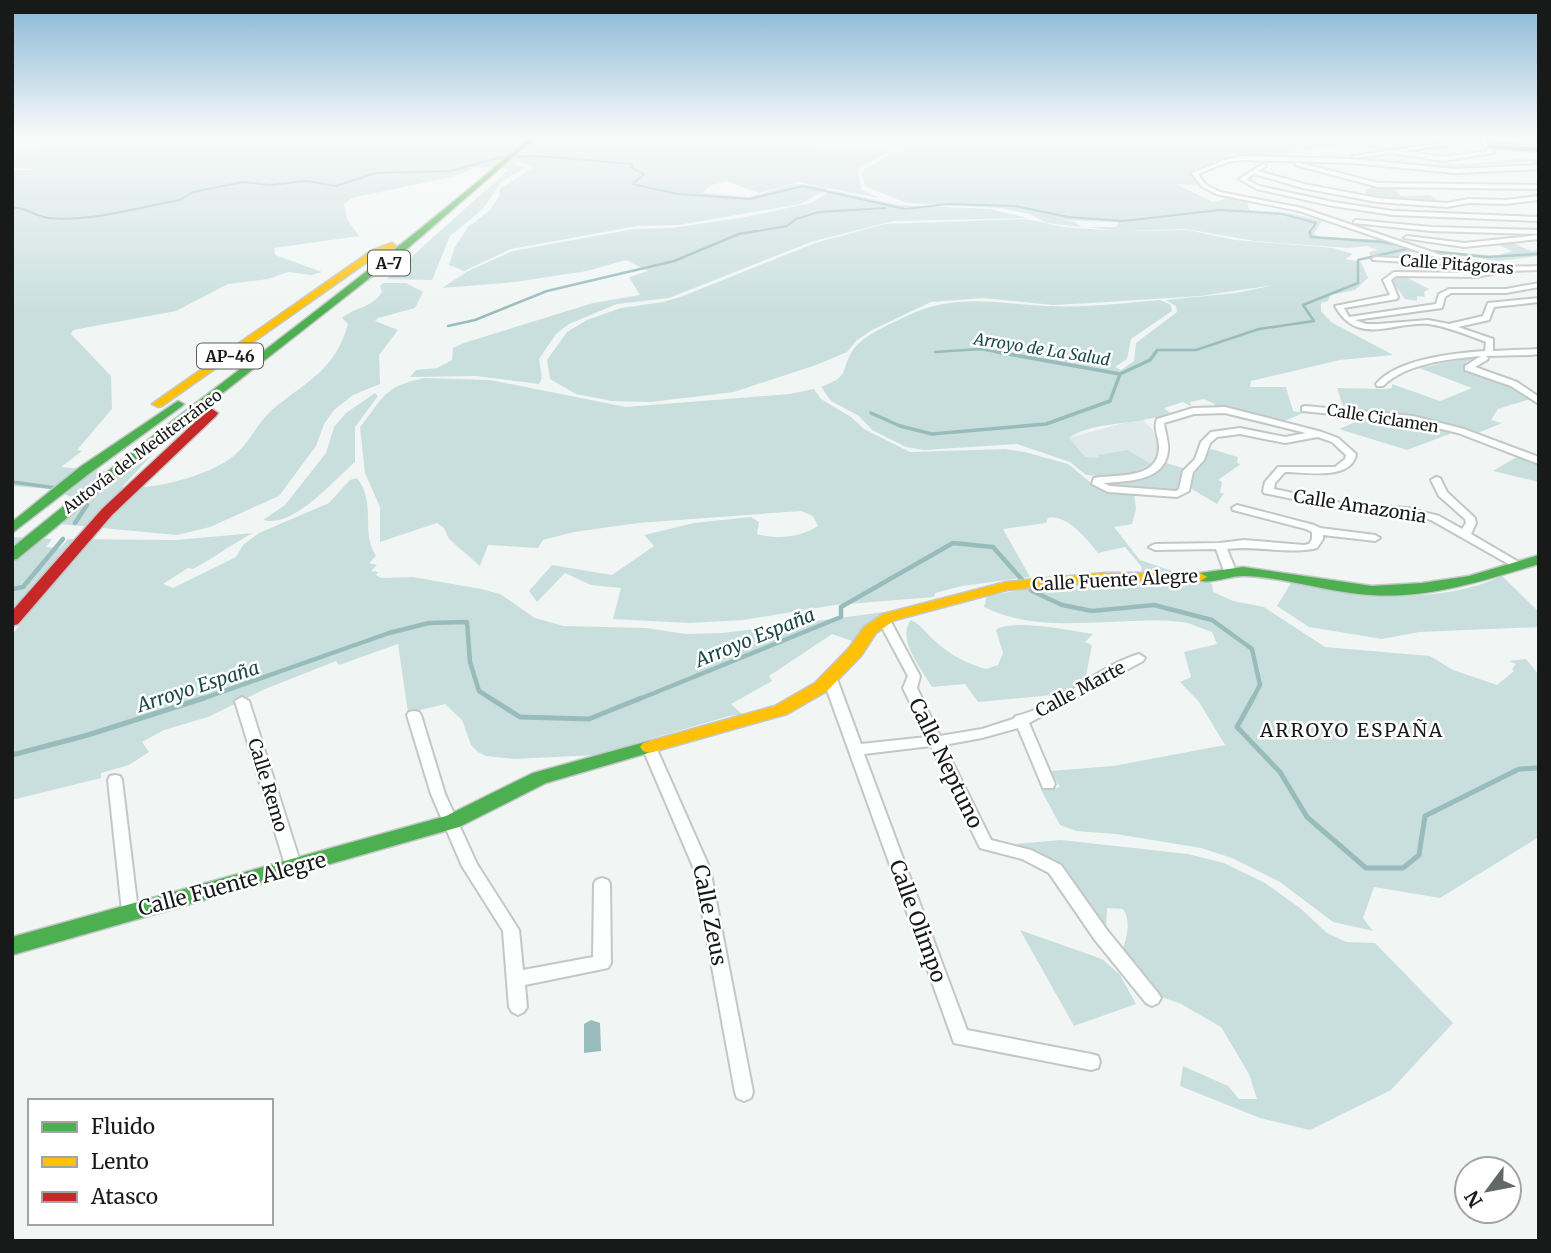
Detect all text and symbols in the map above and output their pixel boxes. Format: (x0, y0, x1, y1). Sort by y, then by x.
road number: A-7 (368, 250, 410, 276)
street label: Calle Pitágoras (1400, 250, 1515, 278)
water label: Arroyo de La Salud (971, 328, 1112, 370)
road number: AP-46 (197, 344, 263, 368)
street label: Autovía del Mediterráneo (58, 385, 226, 518)
street label: Calle Ciclamen (1326, 399, 1441, 437)
street label: Calle Amazonia (1292, 484, 1428, 528)
street label: Calle Fuente Alegre (1032, 564, 1198, 596)
water label: Arroyo España (690, 602, 818, 673)
water label: Arroyo España (132, 655, 262, 718)
street label: Calle Marte (1031, 656, 1129, 722)
street label: Calle Neptuno (903, 693, 989, 833)
district label: ARROYO ESPAÑA (1259, 718, 1444, 742)
street label: Calle Remo (243, 735, 293, 835)
street label: Calle Fuente Alegre (135, 846, 329, 922)
street label: Calle Olimpo (883, 856, 953, 986)
street label: Calle Zeus (687, 862, 733, 968)
legend (28, 1099, 273, 1225)
text: Fluido (91, 1113, 155, 1140)
text: Lento (91, 1148, 149, 1175)
north arrow (1453, 1155, 1523, 1225)
text: Atasco (90, 1183, 158, 1210)
text: N (1459, 1186, 1488, 1212)

